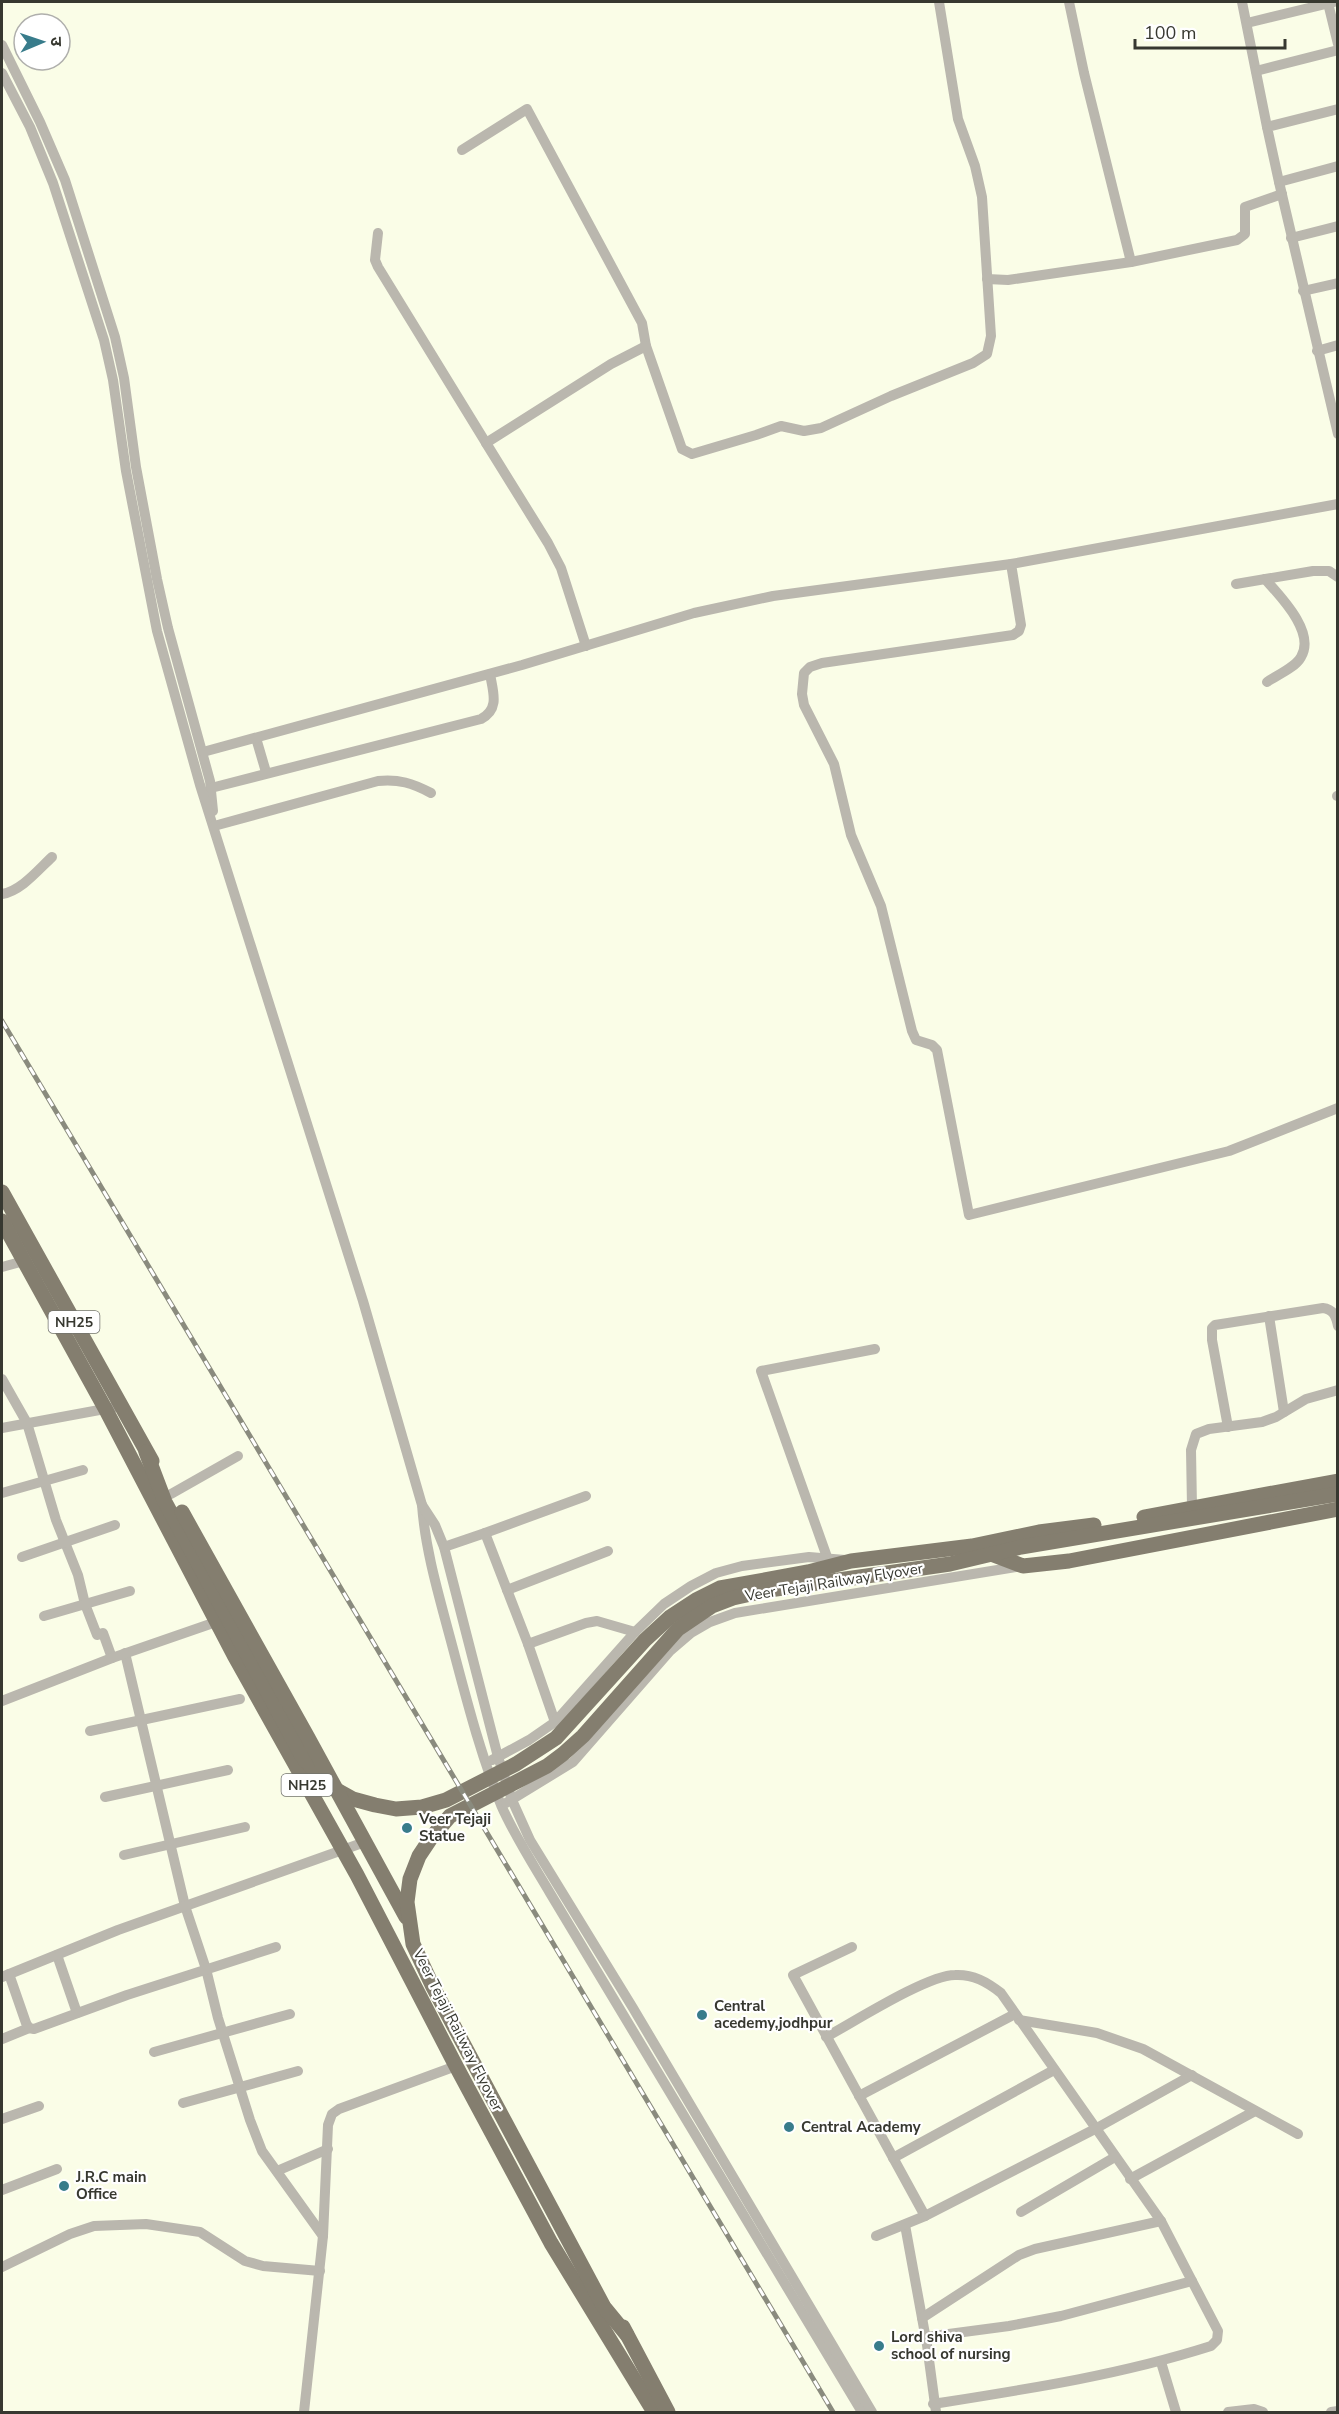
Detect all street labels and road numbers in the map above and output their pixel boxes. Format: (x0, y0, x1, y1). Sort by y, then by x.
road number: NH25 (48, 1311, 100, 1333)
street label: Veer Tejaji Railway Flyover (743, 1558, 925, 1606)
road number: NH25 (282, 1774, 332, 1796)
street label: Veer Tejaji Railway Flyover (408, 1944, 508, 2115)

